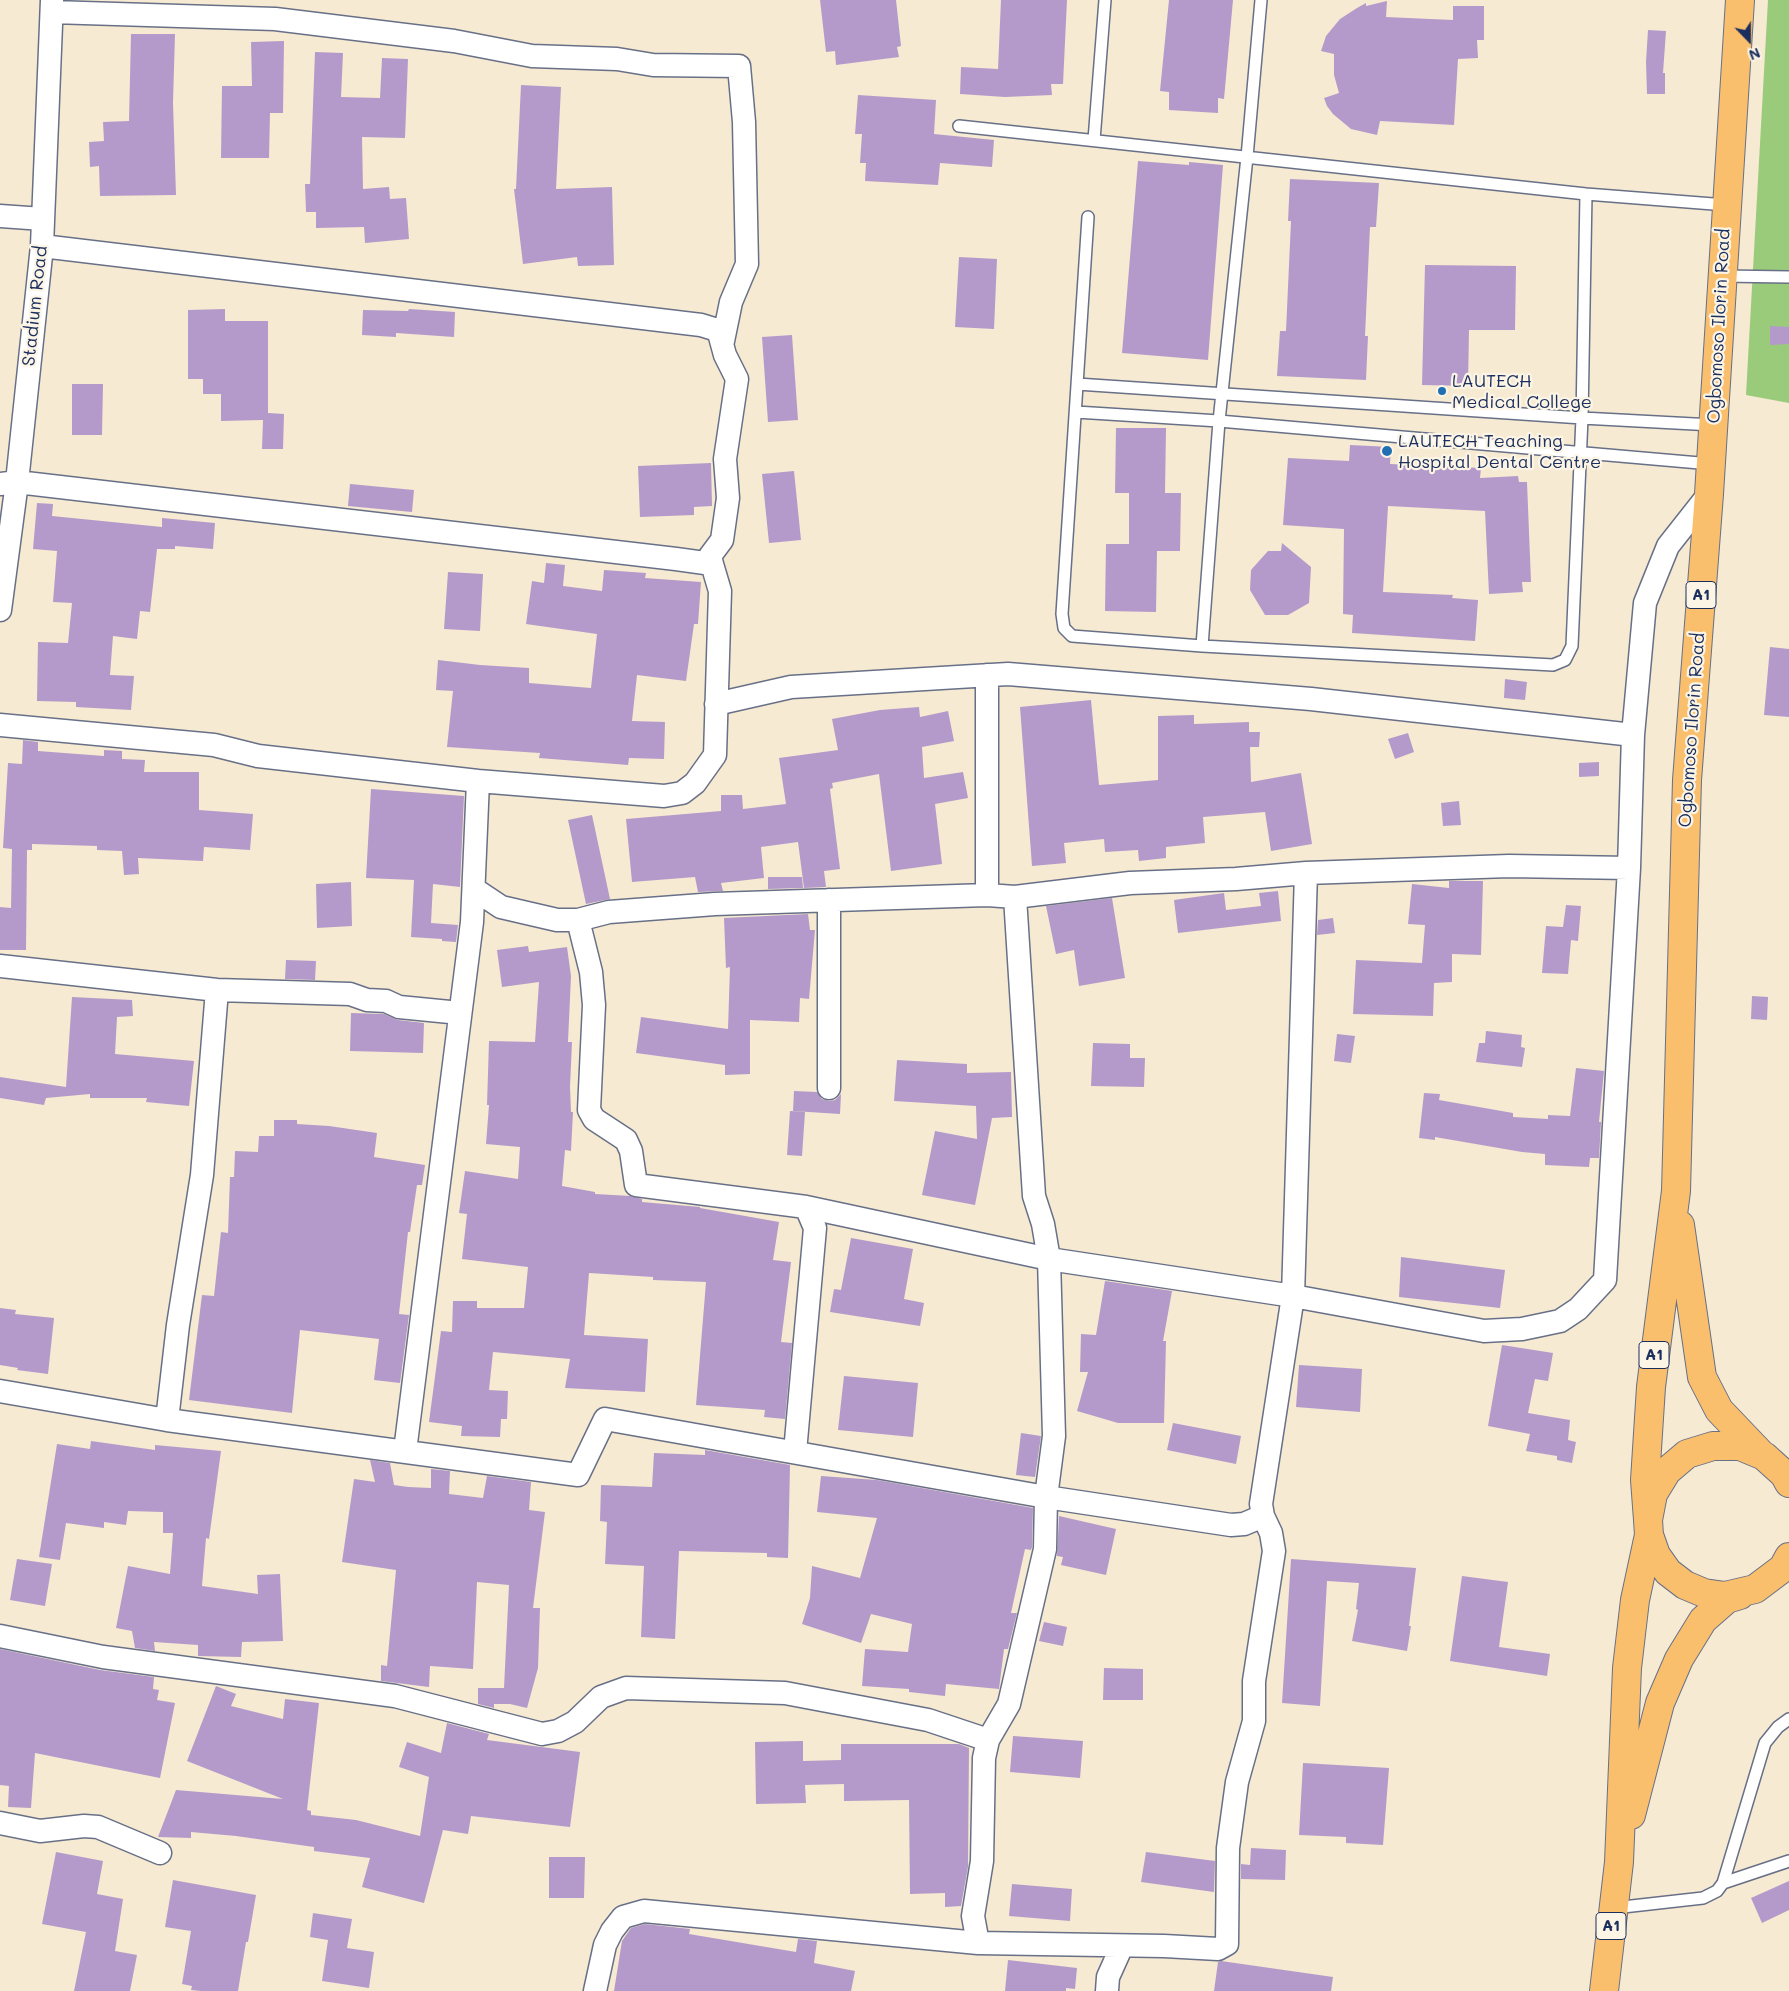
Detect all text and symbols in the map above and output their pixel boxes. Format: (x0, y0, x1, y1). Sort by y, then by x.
north arrow (1724, 15, 1774, 65)
text: N (1746, 44, 1763, 65)
street label: Ogbomoso Ilorin Road (1703, 228, 1735, 424)
street label: Stadium Road (18, 245, 52, 367)
place label: LAUTECH Medical College (1452, 370, 1592, 412)
marker: LAUTECH Medical College (1436, 385, 1448, 397)
place label: LAUTECH Teaching Hospital Dental Centre (1398, 430, 1601, 472)
marker: LAUTECH Teaching Hospital Dental Centre (1380, 444, 1394, 458)
road number: A1 (1686, 582, 1716, 608)
street label: Ogbomoso Ilorin Road (1674, 632, 1710, 828)
road number: A1 (1639, 1342, 1669, 1368)
road number: A1 (1596, 1912, 1626, 1940)

